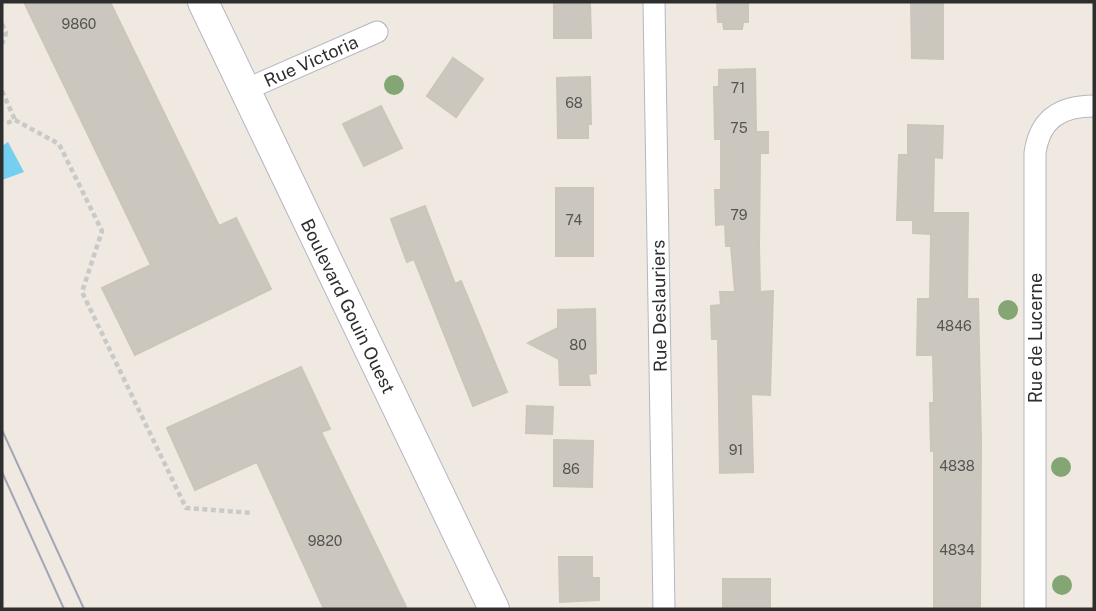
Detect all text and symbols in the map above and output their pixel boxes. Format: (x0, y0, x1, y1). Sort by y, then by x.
house number: 9860 (62, 16, 96, 32)
street label: Rue Victoria (261, 31, 361, 91)
house number: 71 (731, 80, 745, 96)
house number: 68 (565, 95, 583, 111)
house number: 75 (730, 120, 748, 136)
house number: 79 (731, 207, 748, 223)
house number: 74 (566, 212, 583, 228)
street label: Boulevard Gouin Ouest (297, 215, 399, 397)
street label: Rue Deslauriers (647, 240, 671, 372)
street label: Rue de Lucerne (1025, 273, 1046, 403)
house number: 4846 (936, 318, 972, 334)
house number: 80 (569, 337, 587, 353)
house number: 91 (729, 442, 743, 458)
house number: 4838 (939, 458, 975, 474)
house number: 86 (562, 461, 580, 477)
house number: 9820 (308, 533, 342, 549)
house number: 4834 (939, 542, 975, 558)

